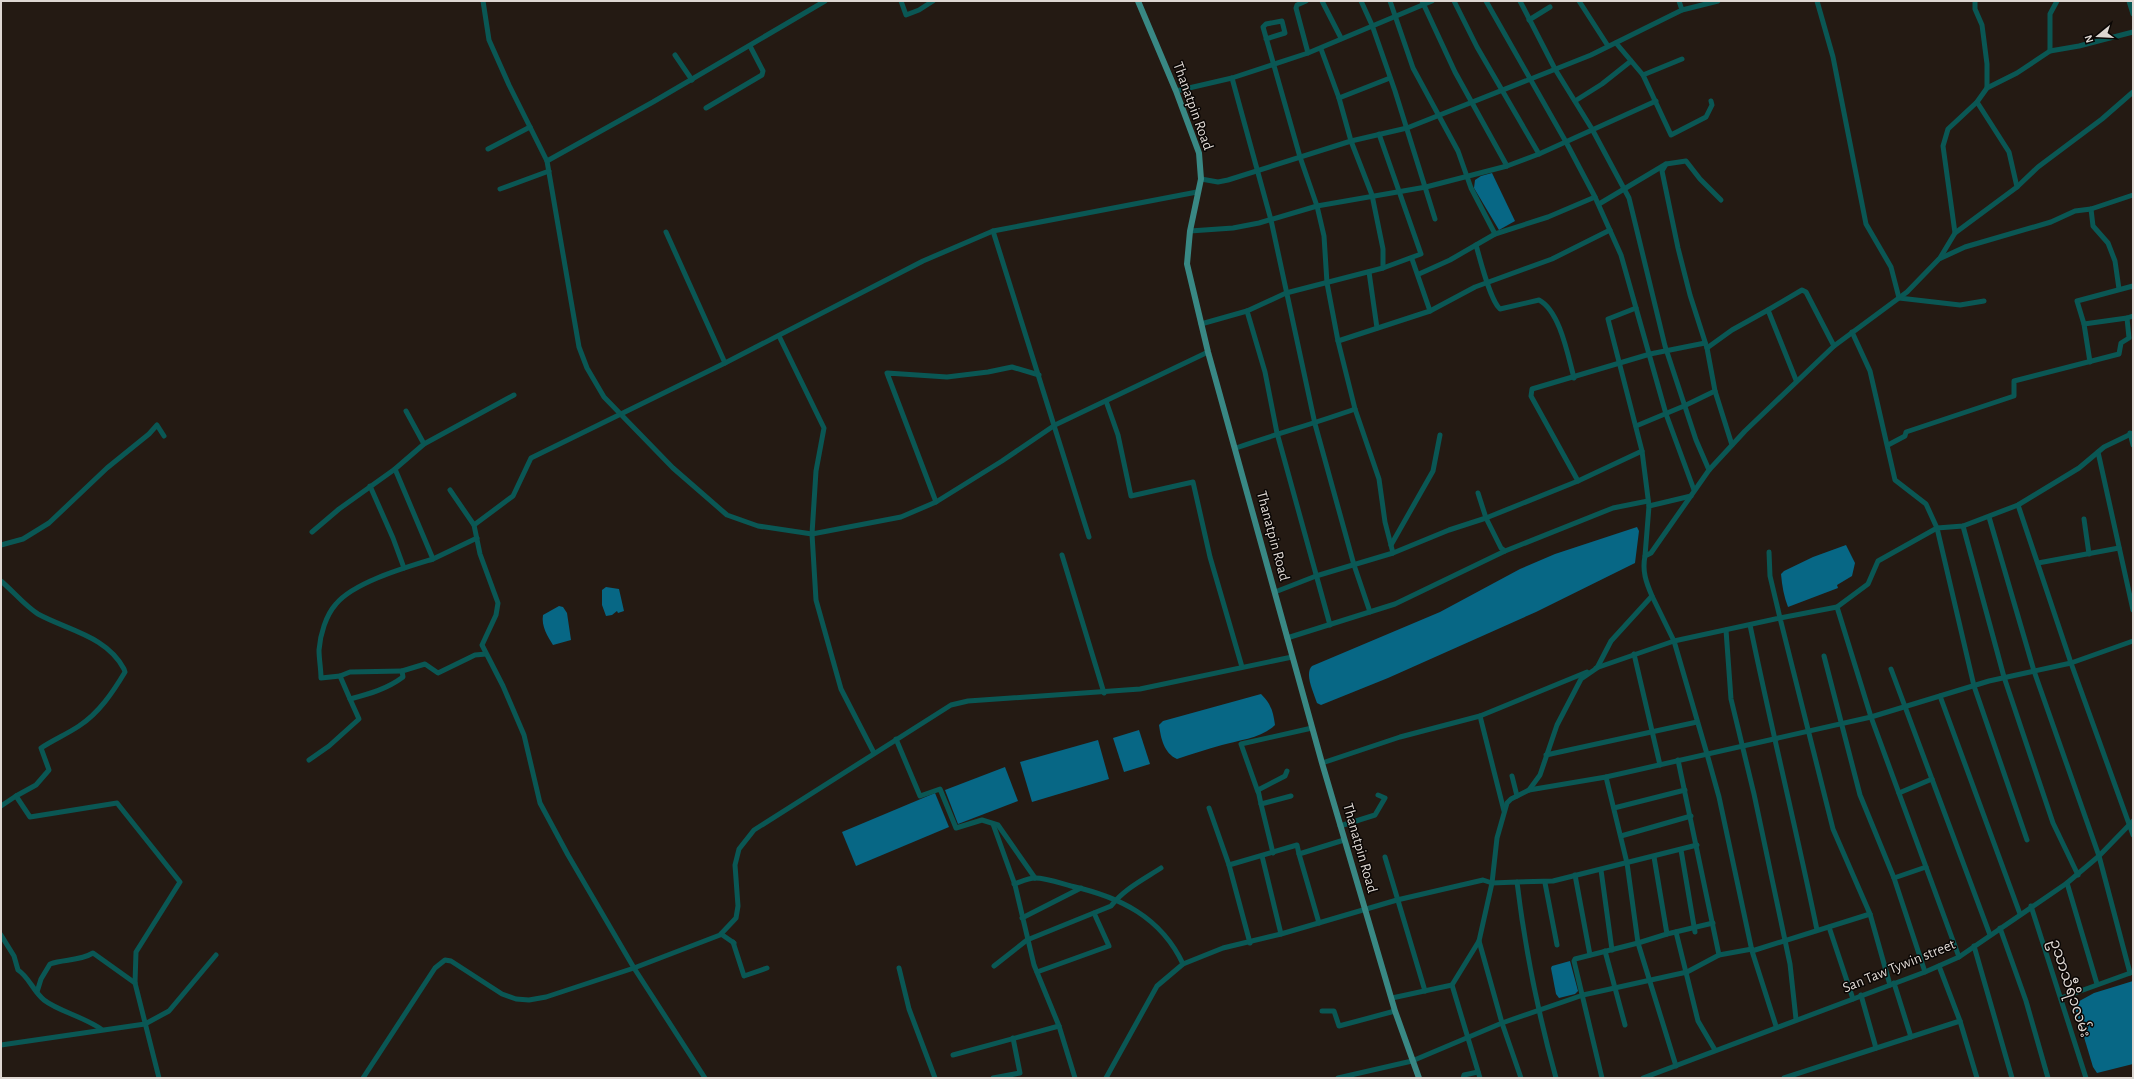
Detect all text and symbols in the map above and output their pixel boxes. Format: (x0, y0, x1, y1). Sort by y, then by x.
north arrow (2078, 16, 2118, 56)
text: N (2083, 34, 2095, 44)
street label: Thanatpin Road (1170, 60, 1216, 152)
street label: Thanatpin Road (1254, 489, 1292, 583)
street label: Thanatpin Road (1340, 801, 1380, 895)
street label: San Taw Tywin street (1841, 936, 1958, 995)
street label: ဥသာသီရိ၁လမ်း (2043, 936, 2096, 1040)

